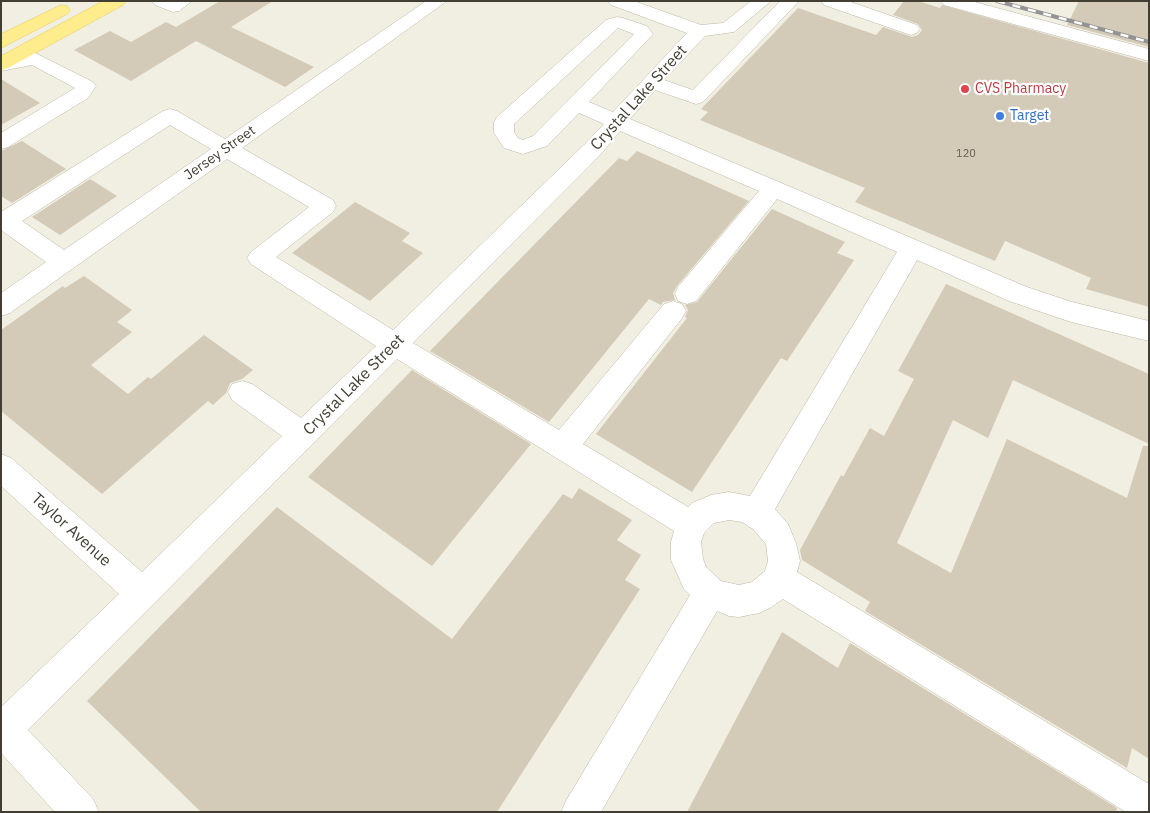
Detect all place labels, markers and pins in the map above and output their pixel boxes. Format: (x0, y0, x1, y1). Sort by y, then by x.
place label: CVS Pharmacy (975, 81, 1066, 97)
marker: CVS Pharmacy (959, 83, 971, 95)
place label: Target (1010, 108, 1049, 124)
marker: Target (994, 110, 1006, 122)

